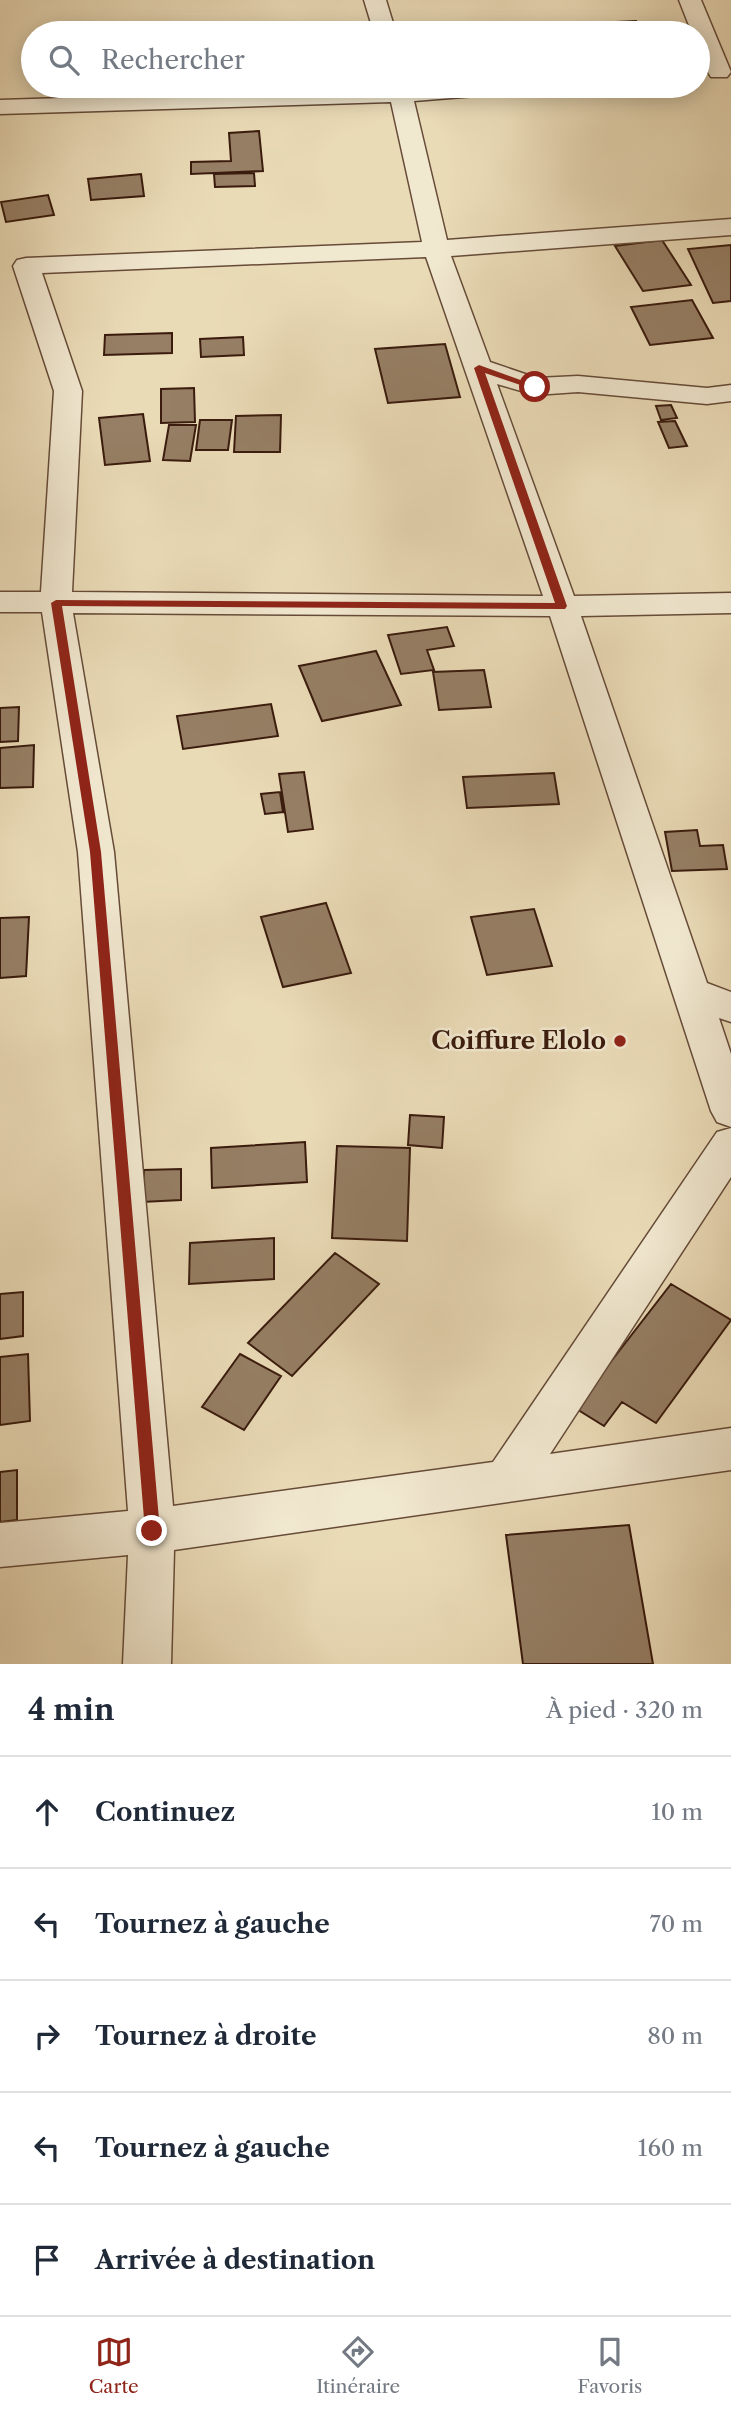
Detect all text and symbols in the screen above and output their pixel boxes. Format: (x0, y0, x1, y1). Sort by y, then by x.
search box (21, 21, 710, 98)
icon: search (45, 41, 83, 79)
text: Rechercher (101, 44, 245, 76)
route start (519, 371, 550, 402)
place label: Coiffure Elolo (431, 1026, 606, 1055)
marker: Coiffure Elolo (612, 1033, 628, 1049)
route end (136, 1515, 167, 1546)
text: 4 min (28, 1691, 114, 1728)
text: À pied · 320 m (546, 1696, 703, 1724)
icon: ahead (28, 1793, 66, 1831)
text: Continuez (95, 1796, 235, 1828)
text: 10 m (651, 1798, 703, 1826)
icon: left (28, 1905, 66, 1943)
text: Tournez à gauche (95, 1908, 330, 1940)
text: 70 m (650, 1910, 703, 1938)
icon: right (28, 2017, 66, 2055)
text: Tournez à droite (95, 2020, 317, 2052)
text: 80 m (647, 2022, 703, 2050)
icon: left (28, 2129, 66, 2167)
text: Tournez à gauche (95, 2132, 330, 2164)
text: 160 m (638, 2134, 703, 2162)
icon: arrive (28, 2241, 66, 2279)
text: Arrivée à destination (95, 2244, 375, 2276)
tab: Carte (89, 2333, 139, 2398)
tab: Itinéraire (316, 2333, 400, 2398)
tab: Favoris (578, 2333, 642, 2398)

